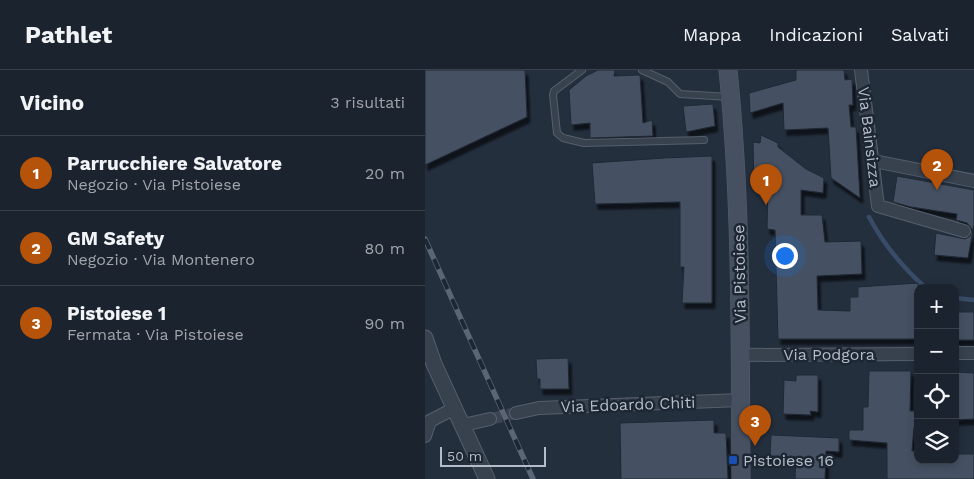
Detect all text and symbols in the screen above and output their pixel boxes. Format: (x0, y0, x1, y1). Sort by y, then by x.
text: Pathlet (25, 21, 112, 49)
text: Mappa (683, 24, 741, 45)
text: Indicazioni (769, 24, 863, 45)
text: Salvati (891, 24, 949, 45)
street label: Via Bainsizza (854, 86, 885, 188)
text: Vicino (20, 90, 84, 115)
text: 3 risultati (330, 93, 405, 112)
pin: 2 (921, 149, 953, 190)
text: Parrucchiere Salvatore (67, 152, 282, 175)
text: 1 (33, 164, 39, 183)
text: 20 m (365, 164, 405, 183)
pin: 1 (750, 164, 782, 205)
text: Negozio · Via Pistoiese (67, 175, 241, 194)
street label: Via Pistoiese (729, 224, 750, 323)
text: GM Safety (67, 227, 164, 250)
text: 2 (31, 239, 41, 258)
text: 80 m (364, 239, 405, 258)
your location (772, 243, 798, 269)
text: Negozio · Via Montenero (67, 250, 255, 269)
map controls (914, 284, 959, 464)
button: + (914, 284, 959, 329)
text: Pistoiese 1 (67, 302, 166, 325)
text: 3 (31, 314, 41, 333)
text: 90 m (364, 314, 405, 333)
text: Fermata · Via Pistoiese (67, 325, 244, 344)
button: − (914, 329, 959, 374)
street label: Via Podgora (783, 345, 875, 364)
button: locate (914, 374, 959, 419)
street label: Via Edoardo Chiti (560, 393, 696, 416)
pin: 3 (739, 405, 771, 446)
button: layers (914, 419, 959, 464)
scale bar (440, 444, 546, 467)
text: 50 m (447, 448, 482, 464)
place label: Pistoiese 16 (743, 451, 834, 470)
marker: Pistoiese 16 (727, 454, 739, 466)

